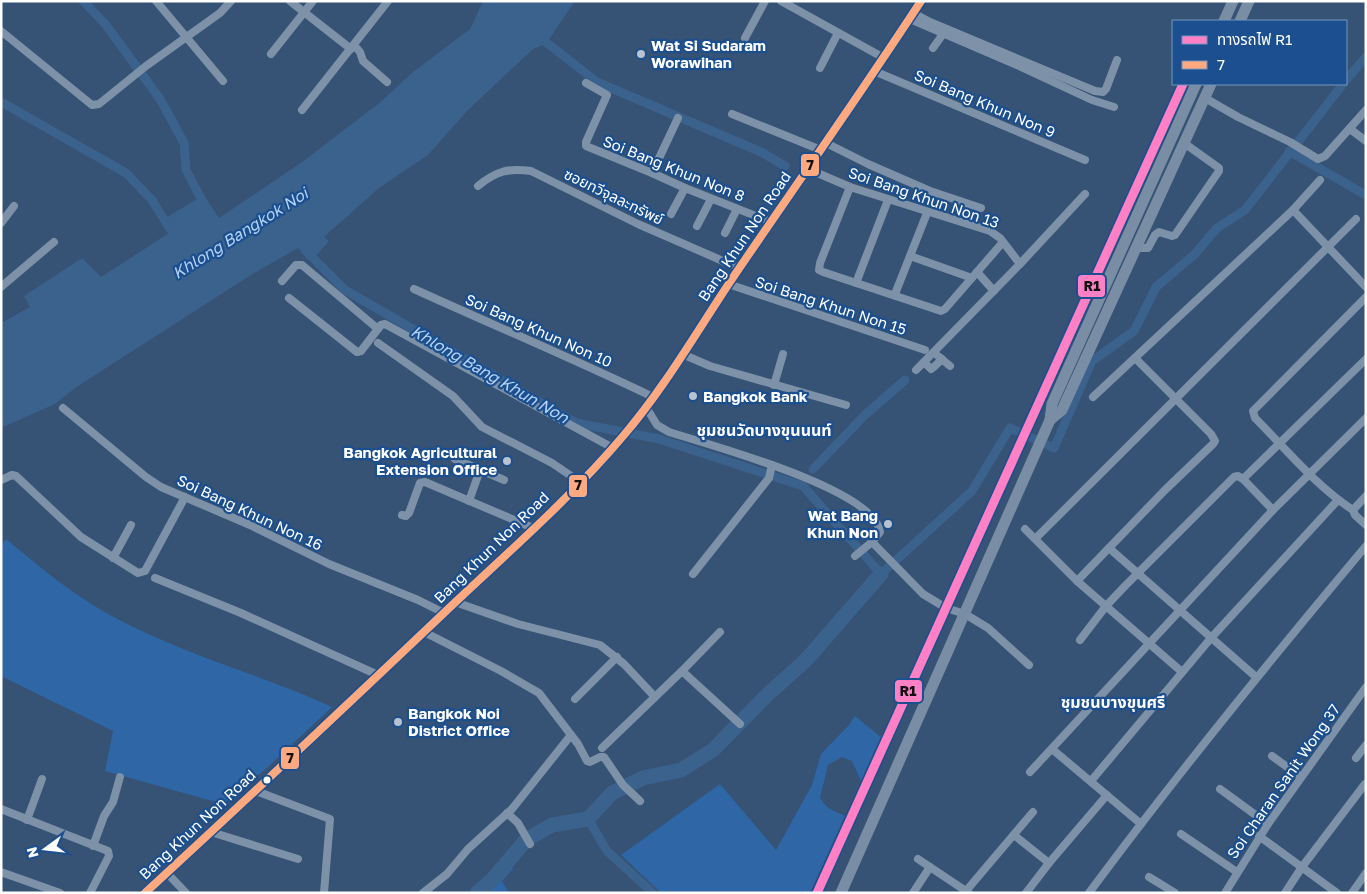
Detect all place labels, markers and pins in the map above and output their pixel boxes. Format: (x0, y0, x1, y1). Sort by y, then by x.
place label: Wat Si Sudaram Worawihan (651, 36, 766, 71)
marker: Wat Si Sudaram Worawihan (635, 48, 647, 60)
place label: Bangkok Bank (703, 387, 808, 405)
marker: Bangkok Bank (687, 390, 699, 402)
place label: Bangkok Agricultural Extension Office (343, 443, 497, 478)
marker: Bangkok Agricultural Extension Office (501, 455, 513, 467)
place label: Wat Bang Khun Non (807, 506, 878, 541)
marker: Wat Bang Khun Non (882, 518, 894, 530)
place label: Bangkok Noi District Office (408, 704, 510, 739)
marker: Bangkok Noi District Office (392, 716, 404, 728)
unlabelled marker (262, 775, 272, 785)

